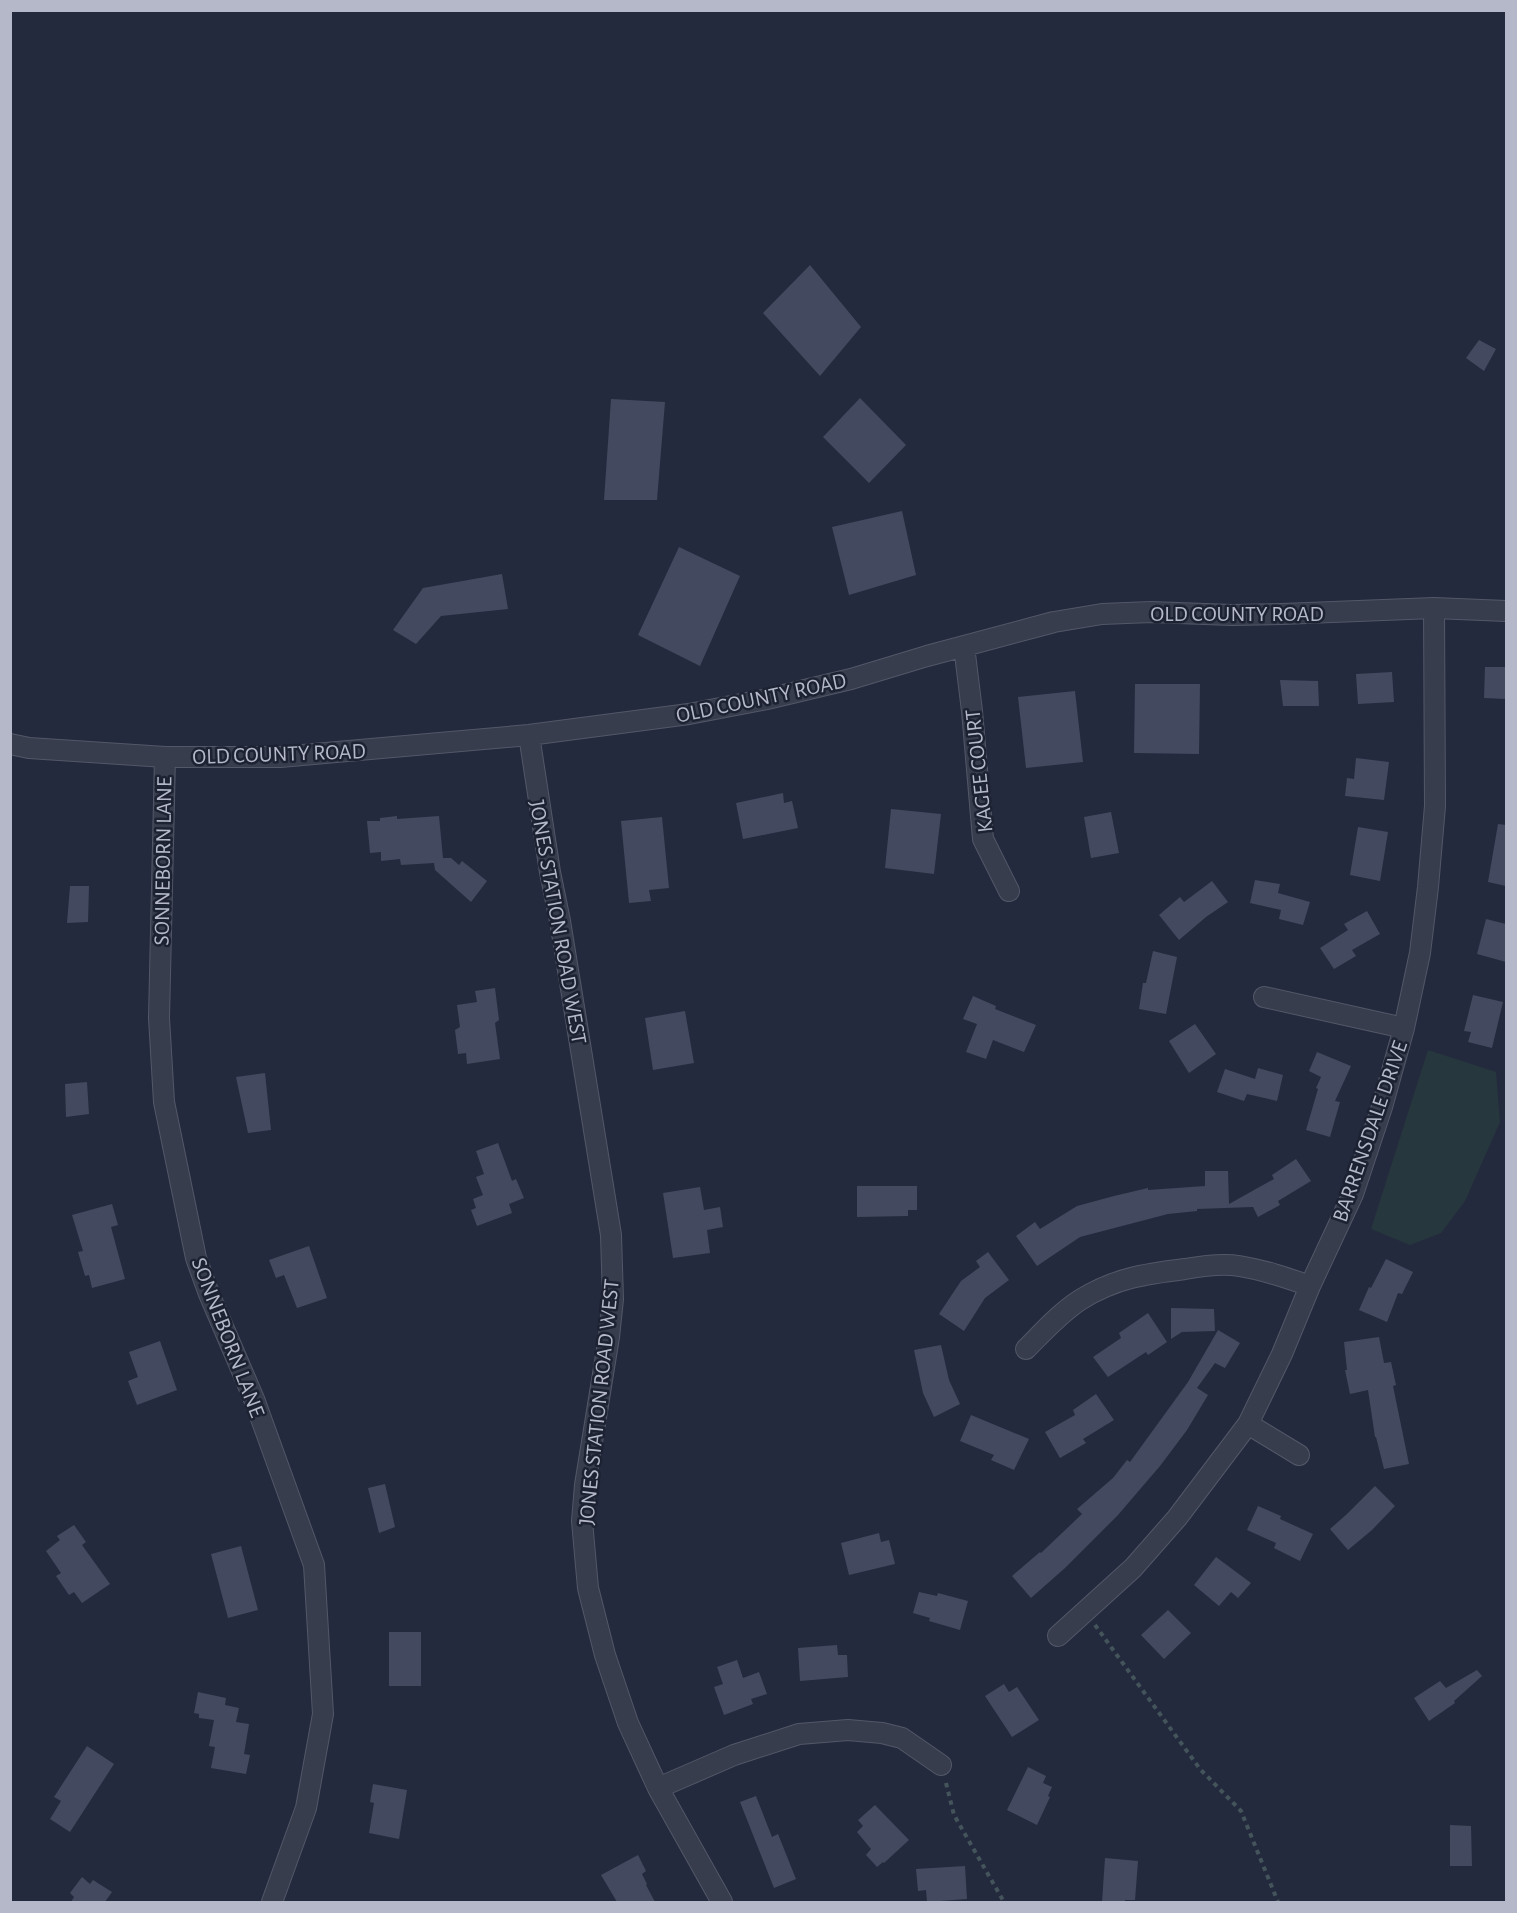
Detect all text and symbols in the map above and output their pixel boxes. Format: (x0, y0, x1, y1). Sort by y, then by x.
street label: OLD COUNTY ROAD (1150, 603, 1324, 625)
street label: OLD COUNTY ROAD (674, 669, 848, 727)
street label: KAGEE COURT (962, 708, 996, 834)
street label: OLD COUNTY ROAD (192, 740, 366, 768)
street label: SONNEBORN LANE (151, 776, 175, 946)
street label: JONES STATION ROAD WEST (526, 798, 590, 1046)
street label: BARRENSDALE DRIVE (1329, 1038, 1411, 1225)
street label: SONNEBORN LANE (187, 1254, 269, 1421)
street label: JONES STATION ROAD WEST (575, 1278, 623, 1526)

